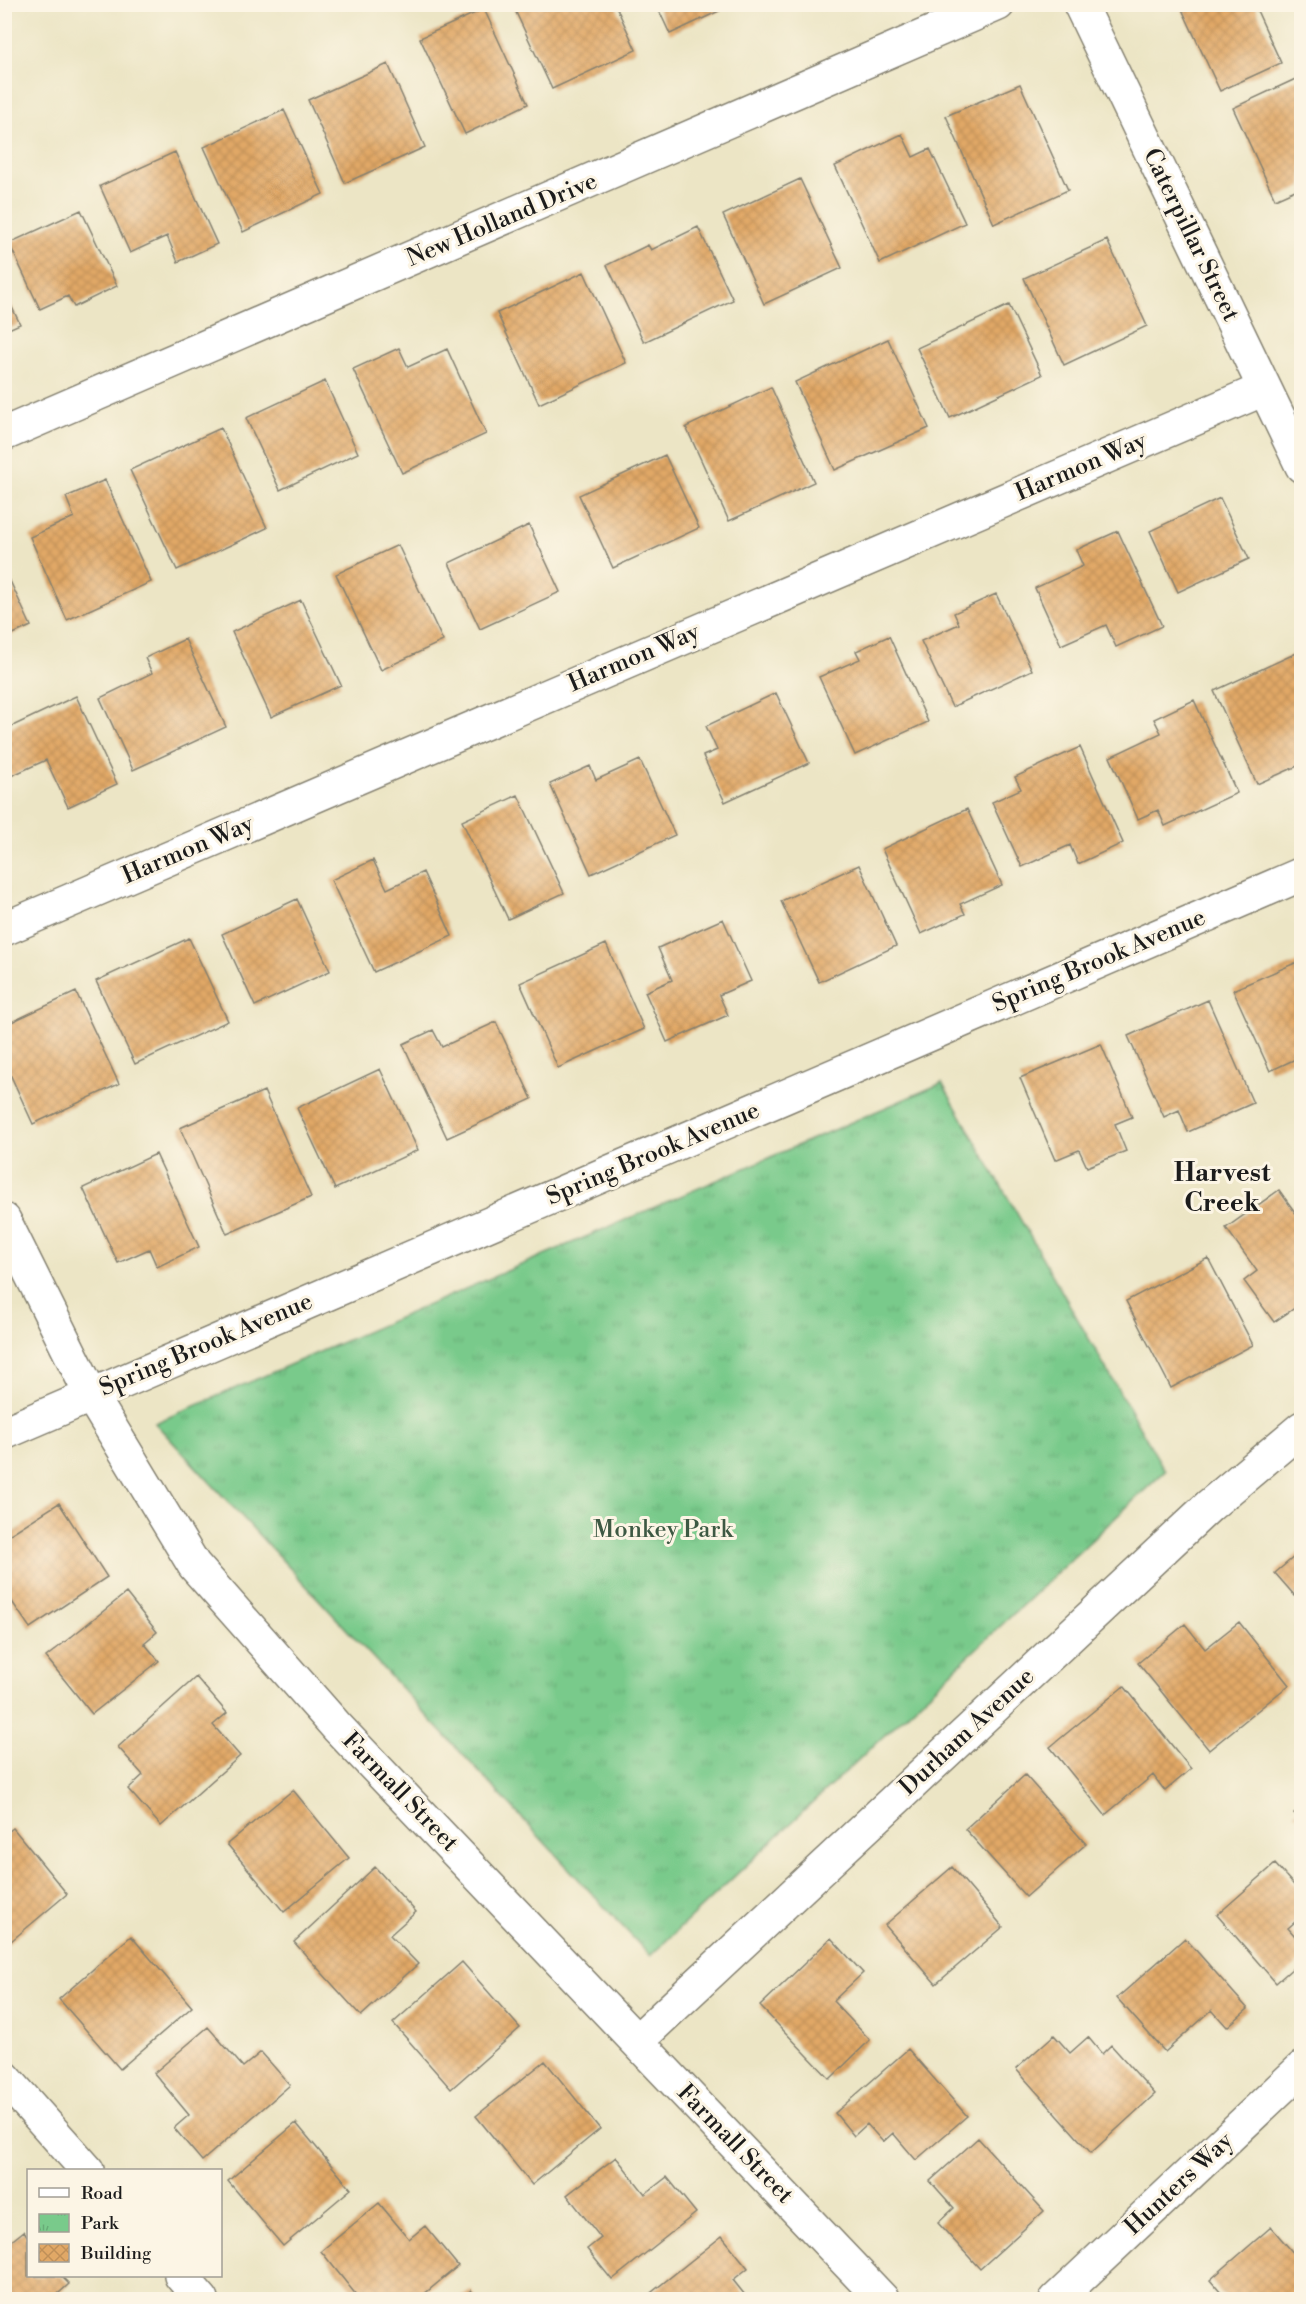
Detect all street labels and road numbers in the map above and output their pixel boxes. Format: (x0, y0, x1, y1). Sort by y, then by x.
street label: Caterpillar Street (1136, 144, 1246, 327)
street label: New Holland Drive (402, 166, 602, 274)
street label: Harmon Way (1011, 426, 1152, 508)
street label: Harmon Way (564, 617, 705, 699)
street label: Harmon Way (118, 809, 259, 891)
street label: Spring Brook Avenue (988, 903, 1210, 1019)
street label: Spring Brook Avenue (542, 1096, 764, 1212)
street label: Spring Brook Avenue (95, 1287, 317, 1403)
street label: Durham Avenue (893, 1662, 1041, 1802)
street label: Farmall Street (335, 1726, 465, 1858)
street label: Farmall Street (670, 2078, 800, 2210)
street label: Hunters Way (1119, 2126, 1240, 2242)

